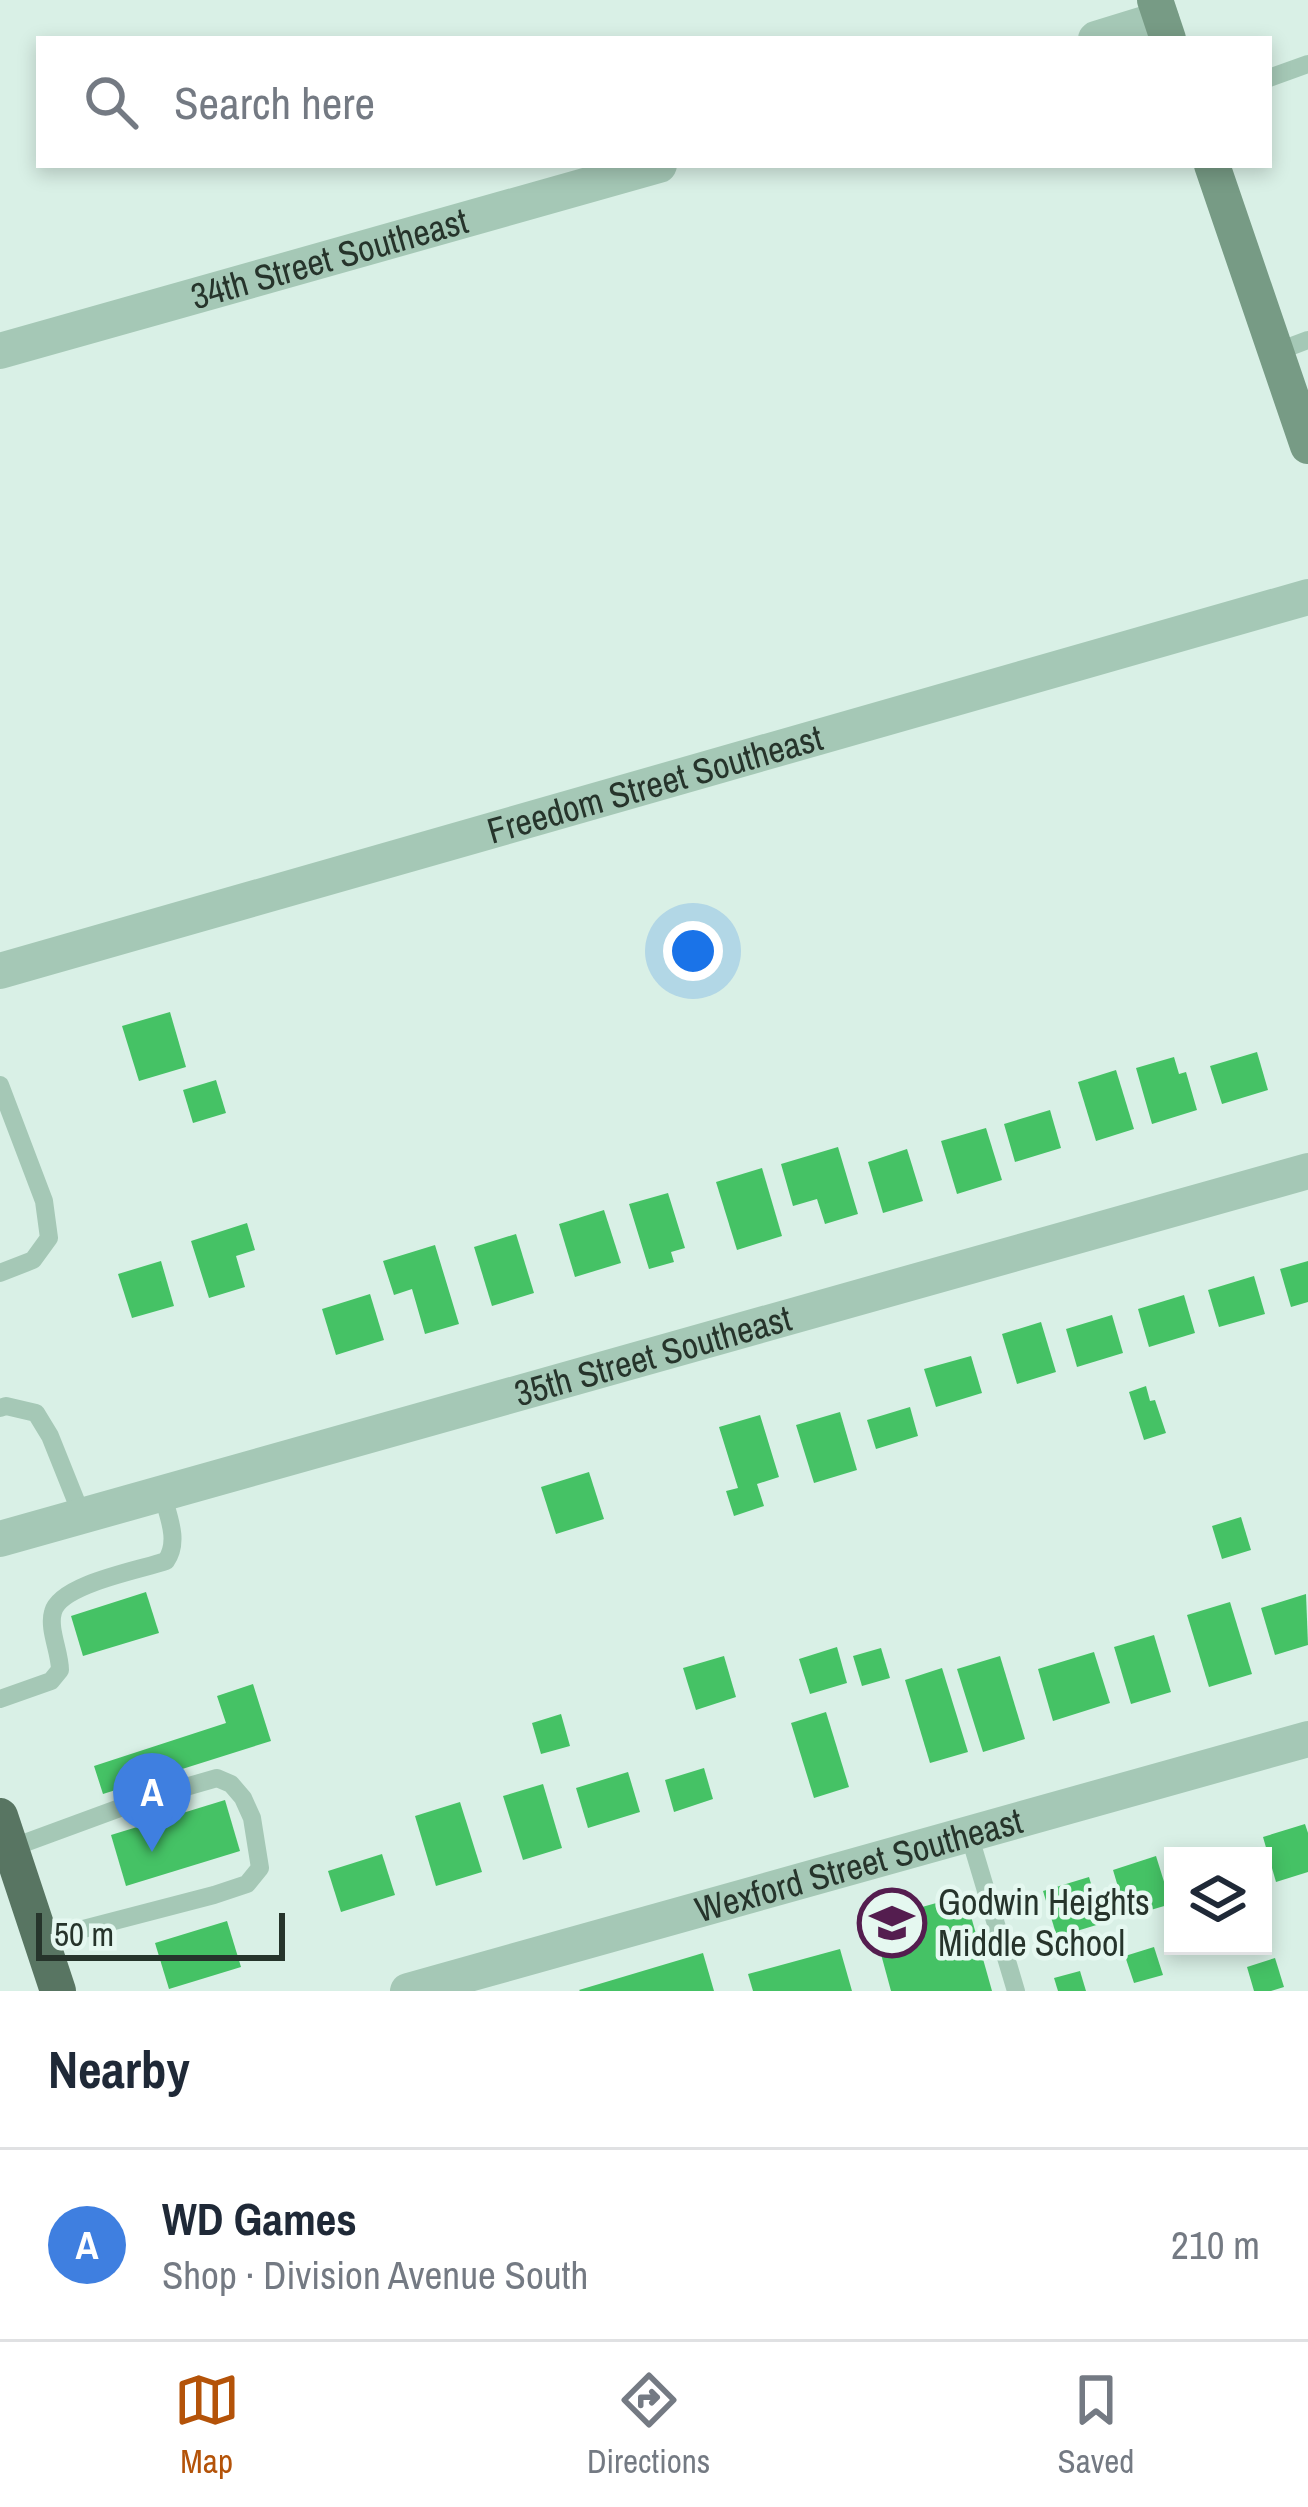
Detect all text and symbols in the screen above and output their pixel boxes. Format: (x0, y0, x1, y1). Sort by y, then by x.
search box (36, 36, 1272, 168)
icon: search (78, 69, 144, 135)
text: Search here (174, 72, 375, 133)
street label: 34th Street Southeast (185, 196, 473, 320)
street label: Freedom Street Southeast (482, 713, 828, 854)
your location (663, 921, 723, 981)
street label: 35th Street Southeast (509, 1294, 797, 1417)
pin: A (113, 1753, 191, 1852)
street label: Wexford Street Southeast (690, 1796, 1028, 1933)
map controls (1164, 1847, 1272, 1955)
button: layers (1164, 1847, 1272, 1955)
place label: Godwin Heights Middle School (938, 1878, 1150, 1967)
school or university icon: Godwin Heights Middle School (857, 1888, 927, 1958)
scale bar (36, 1907, 285, 1960)
text: 50 m (54, 1912, 114, 1956)
text: Nearby (48, 2035, 190, 2104)
text: WD Games (162, 2188, 357, 2249)
text: A (75, 2219, 99, 2271)
text: 210 m (1171, 2219, 1260, 2271)
text: Shop · Division Avenue South (162, 2249, 588, 2301)
tab: Map (174, 2367, 240, 2483)
tab: Directions (587, 2367, 710, 2483)
tab: Saved (1058, 2367, 1134, 2483)

